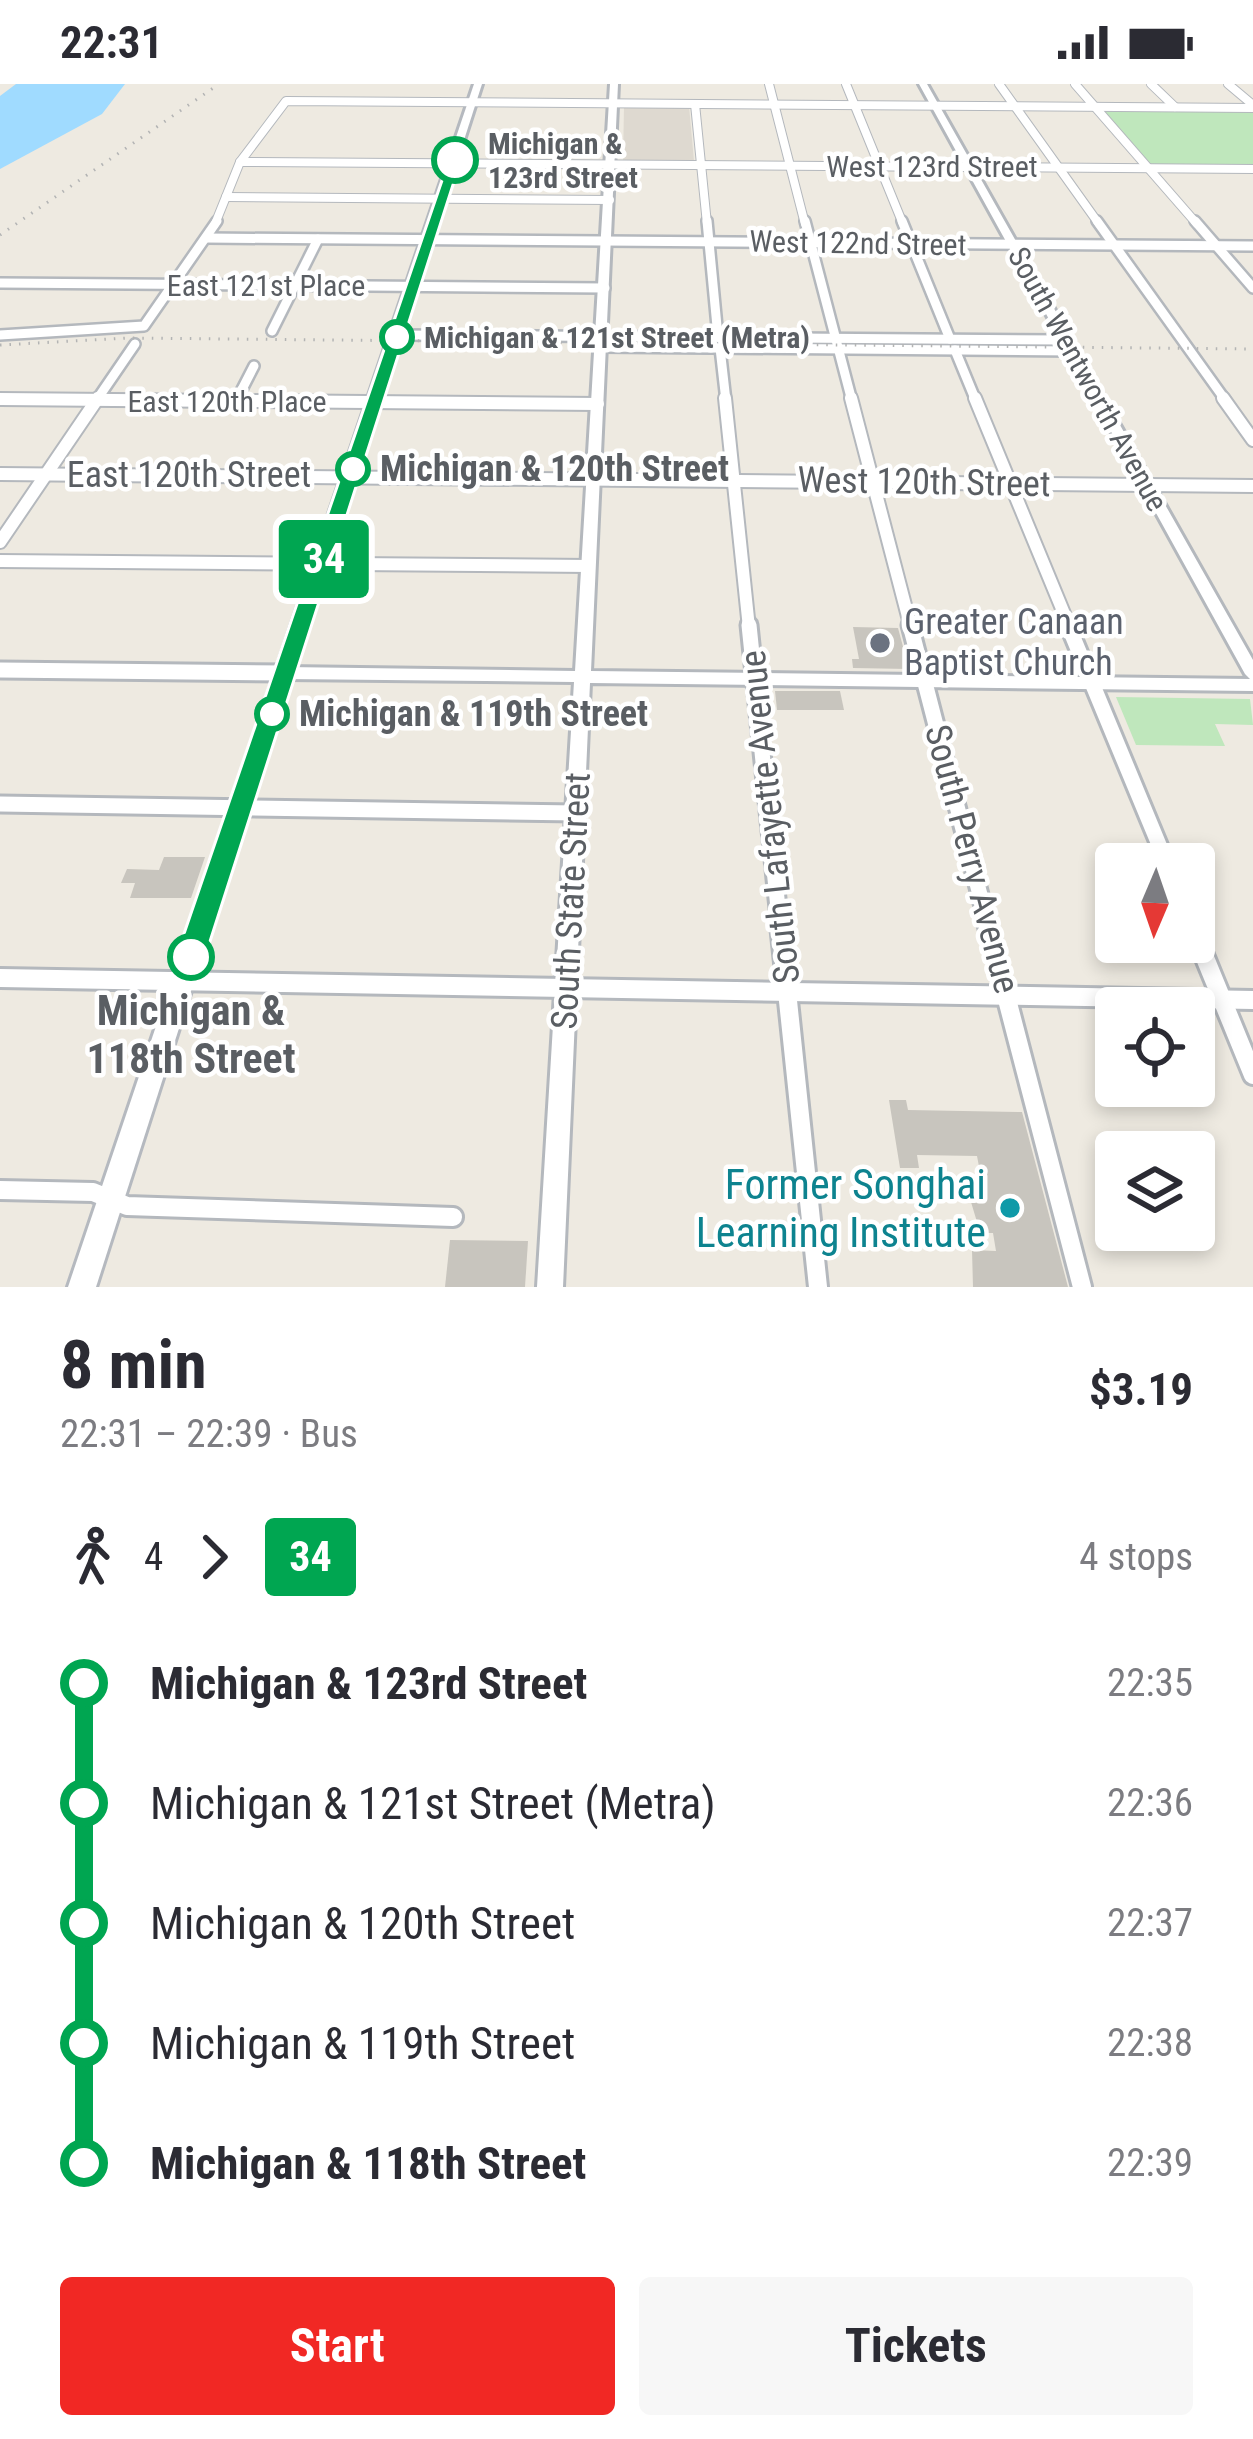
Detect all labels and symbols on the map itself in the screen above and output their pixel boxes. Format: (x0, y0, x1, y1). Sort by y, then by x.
place label: Michigan & 123rd Street (488, 126, 638, 195)
marker: Michigan & 123rd Street (433, 138, 477, 182)
street label: West 123rd Street (826, 149, 1038, 184)
street label: West 122nd Street (749, 224, 967, 262)
street label: South Wentworth Avenue (1001, 241, 1175, 517)
street label: East 121st Place (167, 268, 365, 303)
place label: Michigan & 121st Street (Metra) (424, 320, 810, 355)
marker: Michigan & 121st Street (Metra) (381, 321, 413, 353)
street label: East 120th Place (127, 384, 327, 419)
place label: Michigan & 120th Street (380, 448, 729, 490)
marker: Michigan & 120th Street (337, 453, 369, 485)
street label: East 120th Street (67, 454, 311, 496)
street label: West 120th Street (797, 459, 1051, 505)
line badge: 34 (270, 520, 378, 598)
place label: Greater Canaan Baptist Church (904, 601, 1124, 684)
marker: Greater Canaan Baptist Church (867, 630, 893, 656)
street label: South Lafayette Avenue (732, 648, 808, 986)
place label: Michigan & 119th Street (299, 693, 648, 735)
marker: Michigan & 119th Street (256, 698, 288, 730)
street label: South Perry Avenue (916, 720, 1028, 998)
street label: South State Street (543, 771, 599, 1031)
north arrow (1095, 843, 1215, 963)
marker: Michigan & 118th Street (169, 935, 213, 979)
place label: Michigan & 118th Street (86, 986, 296, 1083)
place label: Former Songhai Learning Institute (696, 1160, 986, 1257)
marker: Former Songhai Learning Institute (997, 1195, 1023, 1221)

